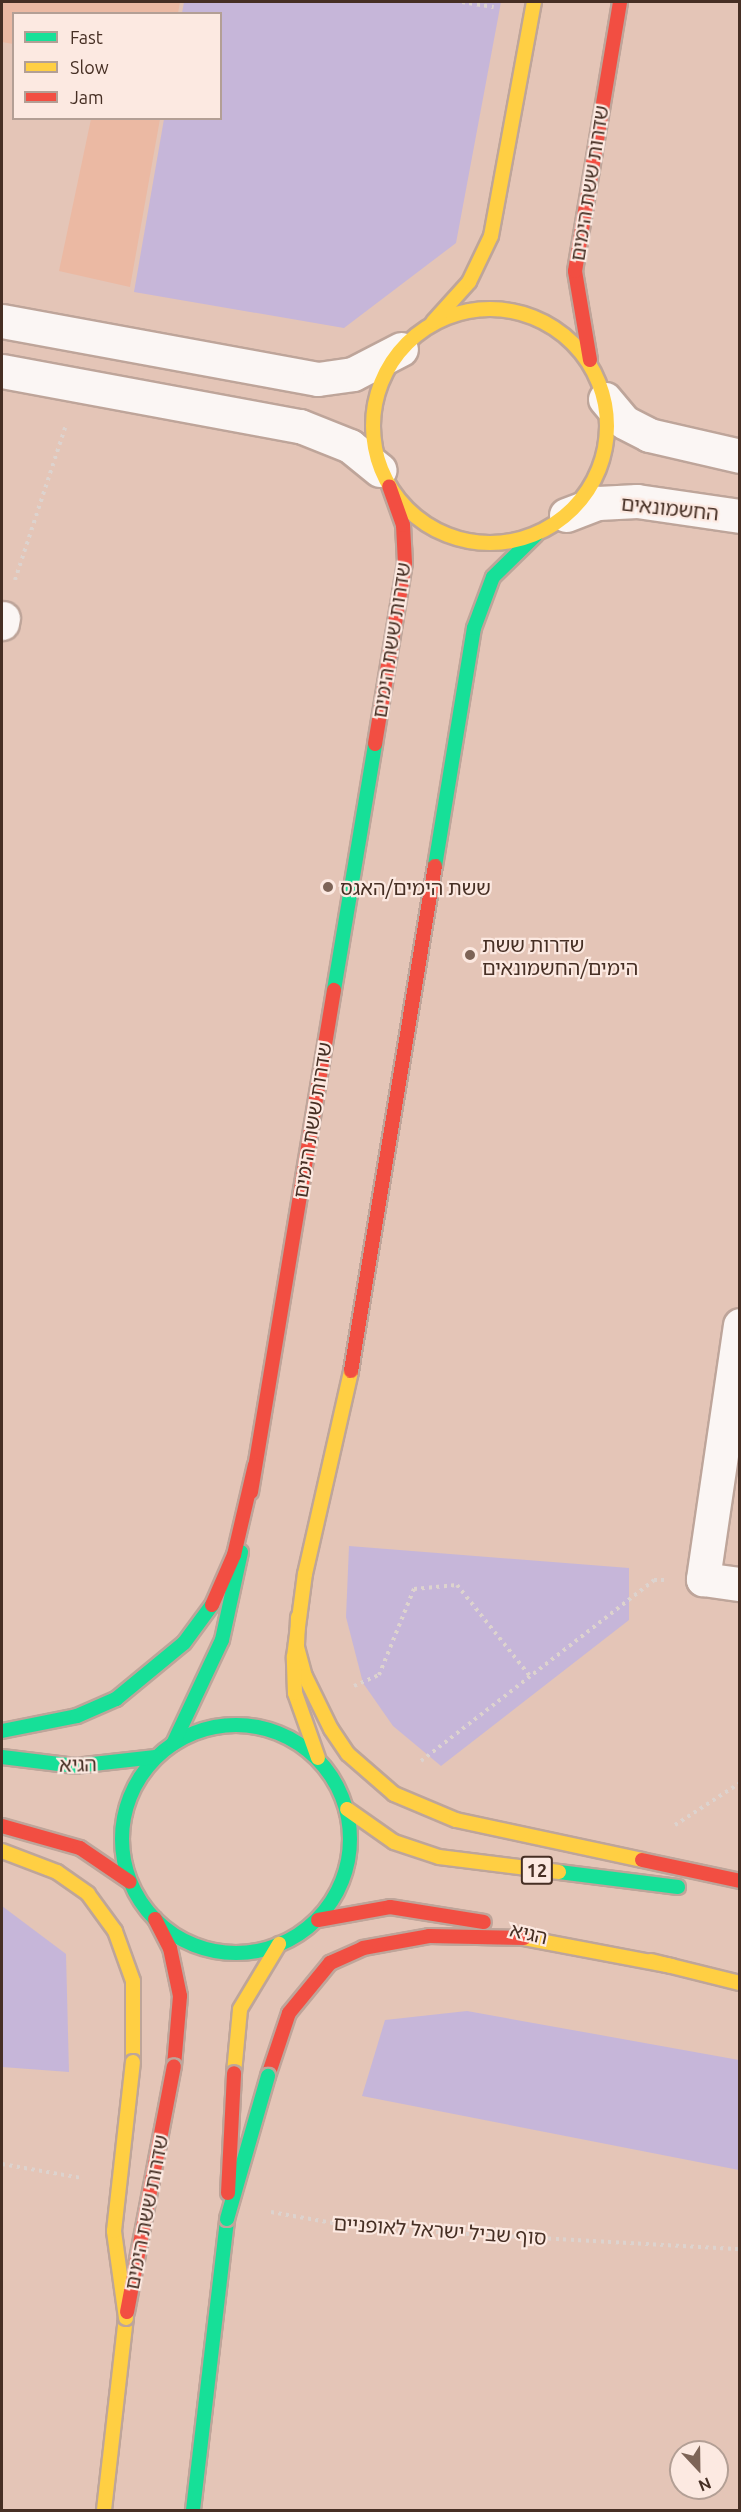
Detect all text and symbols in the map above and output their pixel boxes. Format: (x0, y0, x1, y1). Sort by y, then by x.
legend (12, 12, 222, 120)
text: Fast (70, 27, 103, 47)
text: Slow (70, 57, 109, 77)
text: Jam (70, 87, 104, 107)
street label: שדרות ששת הימים (565, 103, 613, 263)
street label: החשמונאים (620, 491, 720, 525)
street label: שדרות ששת הימים (367, 560, 415, 720)
place label: ששת הימים/האגס (340, 875, 491, 899)
marker: ששת הימים/האגס (321, 880, 335, 894)
place label: שדרות ששת הימים/החשמונאים (482, 932, 638, 979)
marker: שדרות ששת הימים/החשמונאים (463, 948, 477, 962)
street label: שדרות ששת הימים (288, 1040, 336, 1200)
street label: הגיא (59, 1752, 97, 1776)
road number: 12 (520, 1855, 554, 1885)
street label: הגיא (508, 1917, 550, 1949)
street label: שדרות ששת הימים (119, 2132, 173, 2292)
street label: סוף שביל ישראל לאופניים (333, 2211, 547, 2249)
north arrow (669, 2440, 729, 2500)
text: N (696, 2474, 714, 2495)

